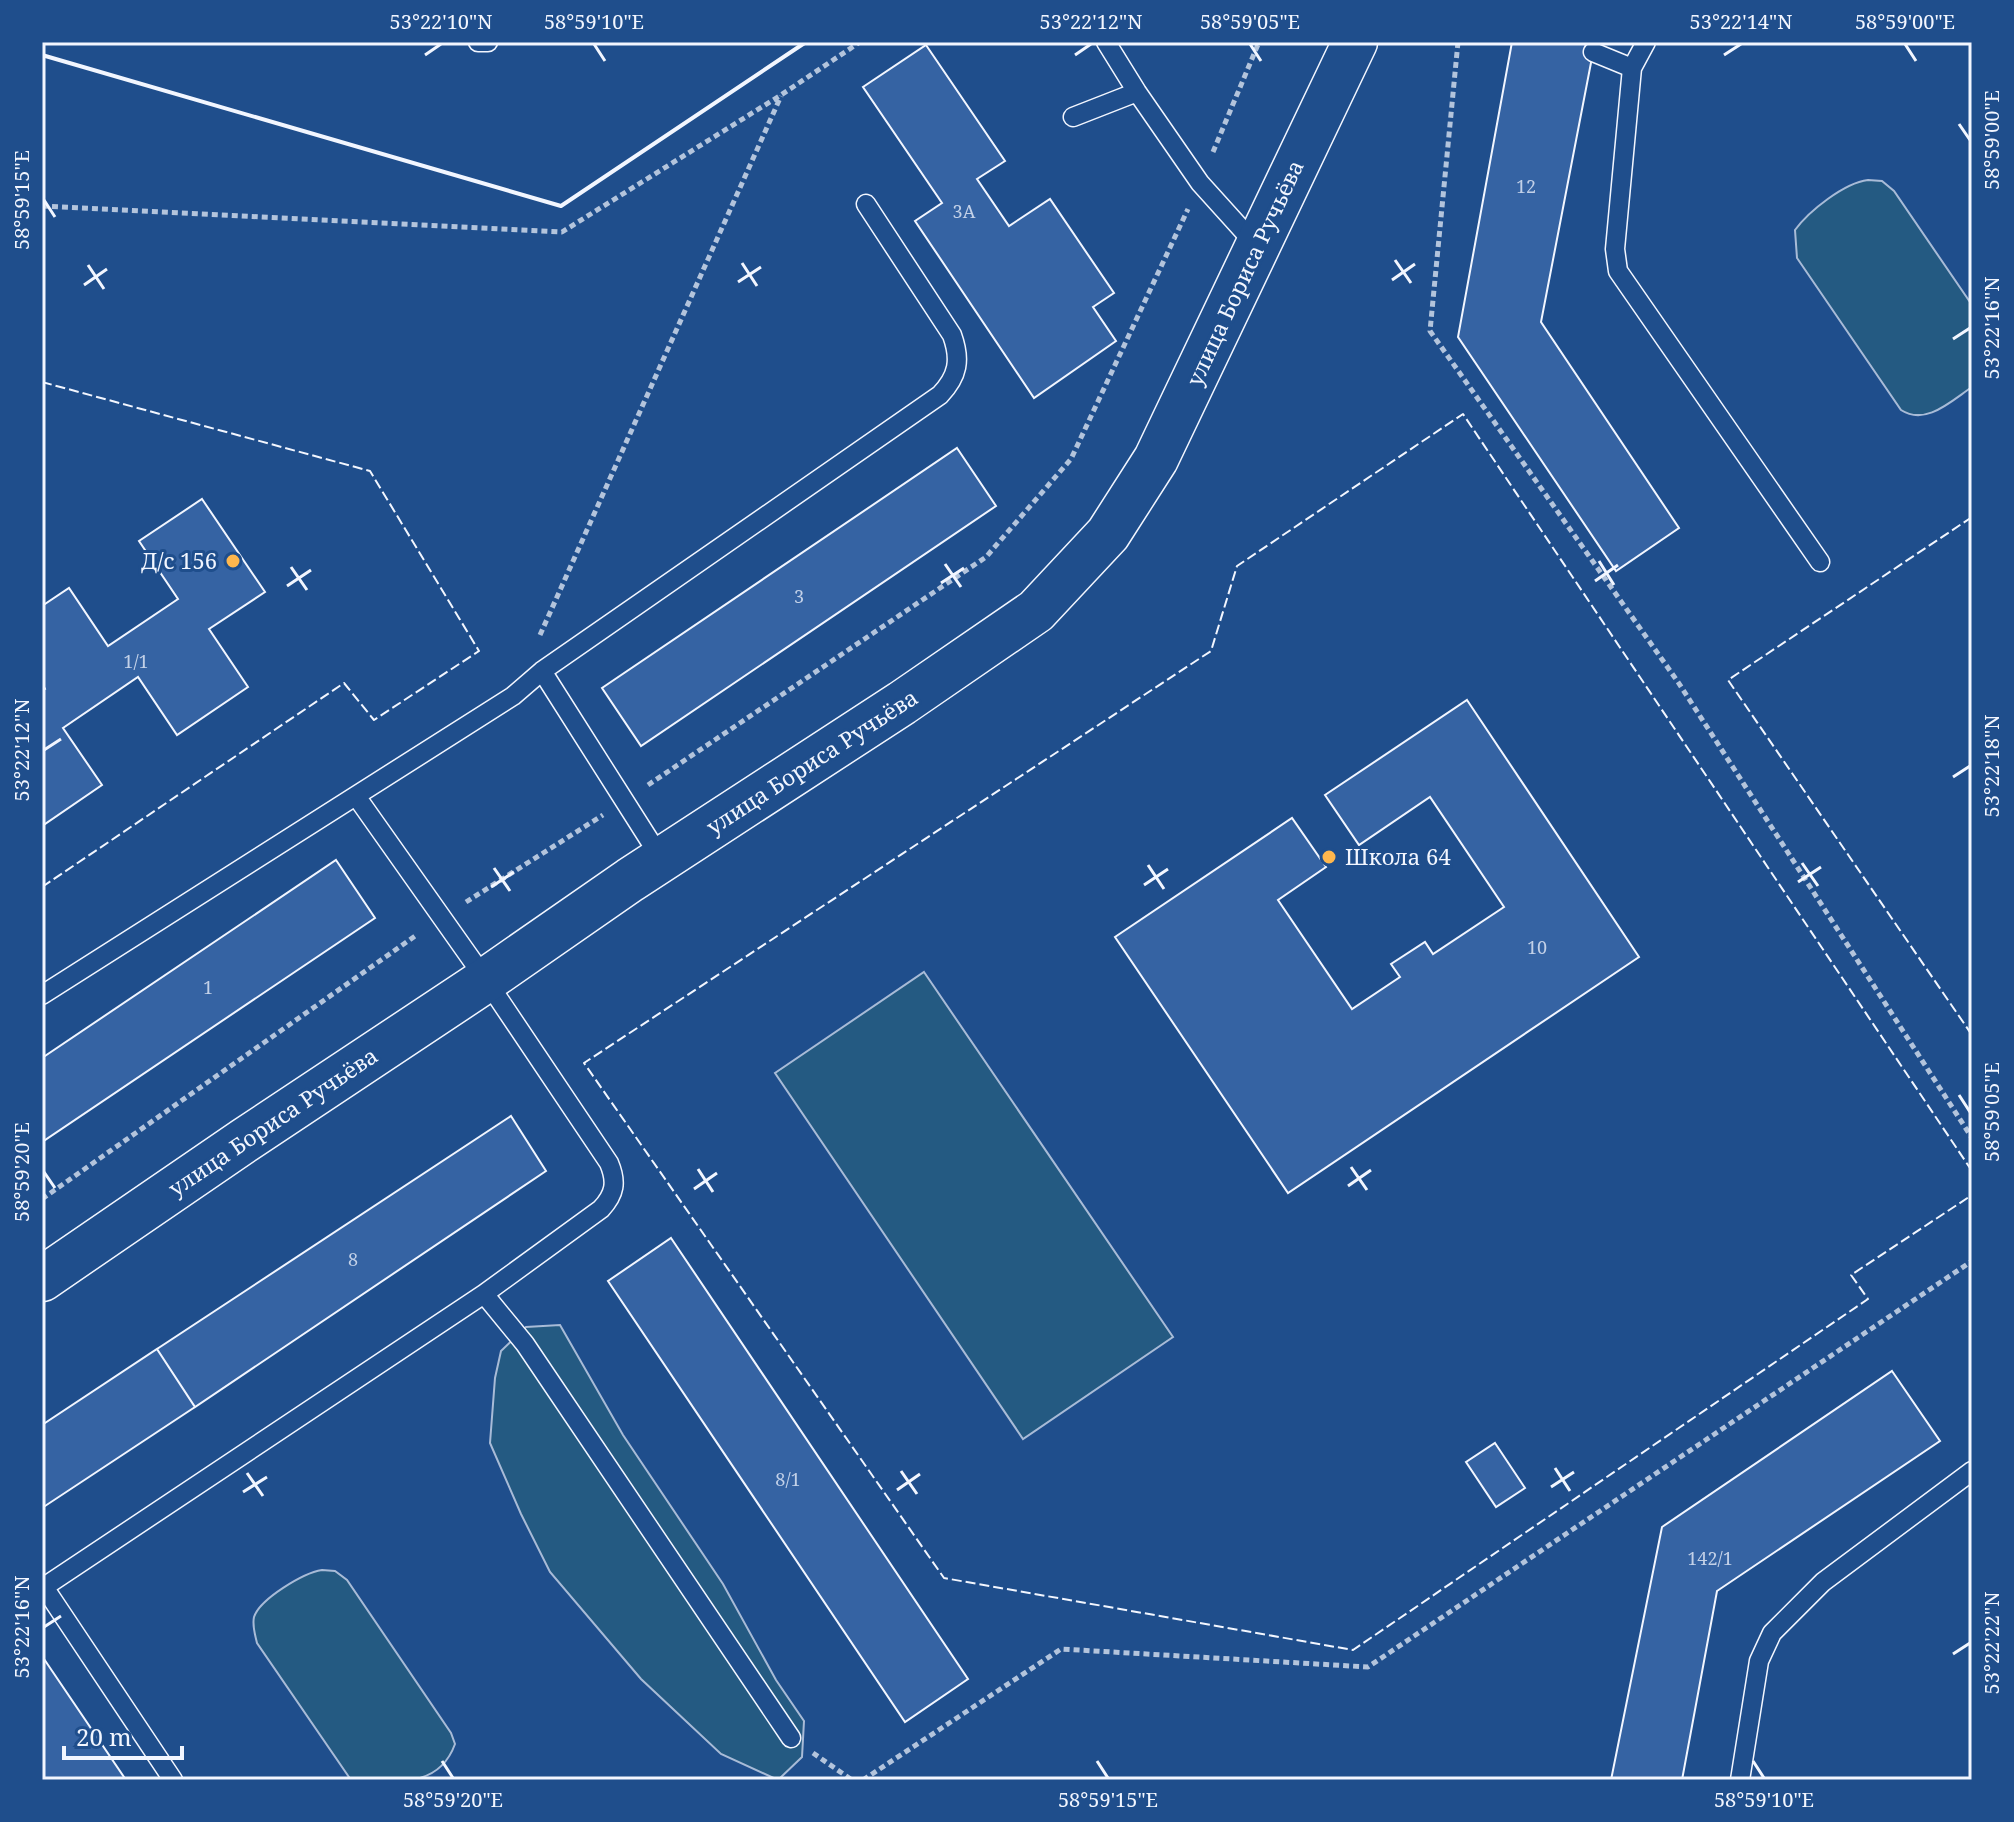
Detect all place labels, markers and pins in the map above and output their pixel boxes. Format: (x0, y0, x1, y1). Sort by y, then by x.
place label: Д/с 156 (141, 545, 217, 575)
marker: Д/с 156 (224, 552, 242, 570)
place label: Школа 64 (1345, 841, 1451, 871)
marker: Школа 64 (1320, 848, 1338, 866)

